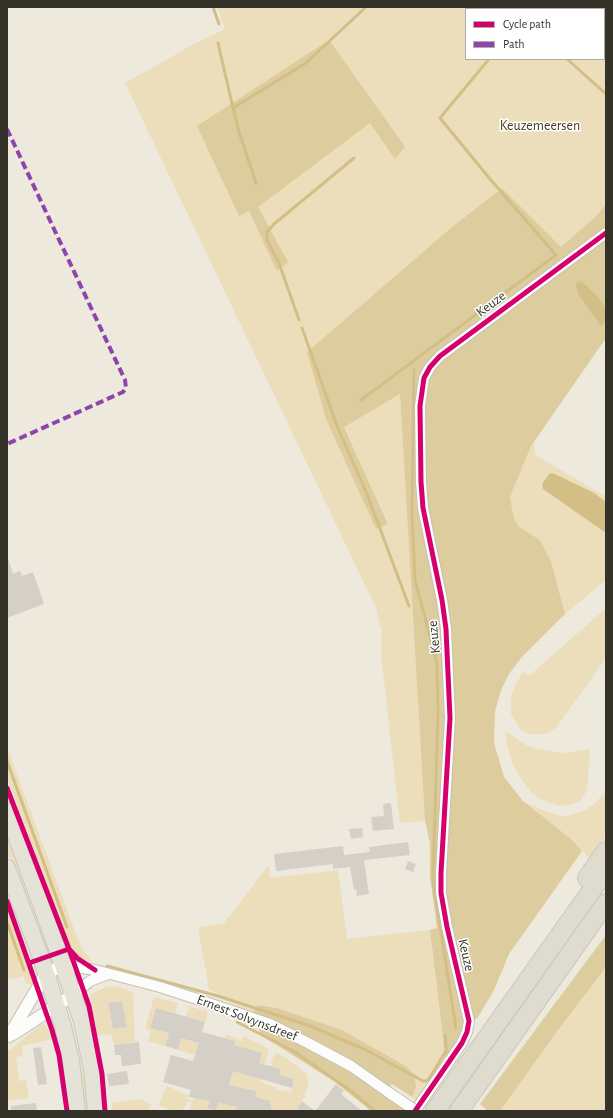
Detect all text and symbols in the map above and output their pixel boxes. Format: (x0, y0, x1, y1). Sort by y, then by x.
legend (465, 8, 605, 60)
text: Cycle path (503, 18, 551, 30)
text: Path (503, 38, 525, 50)
park label: Keuzemeersen (500, 118, 580, 134)
street label: Keuze (473, 287, 509, 321)
street label: Keuze (424, 620, 444, 654)
street label: Keuze (454, 937, 478, 973)
street label: Ernest Solvynsdreef (194, 991, 300, 1045)

